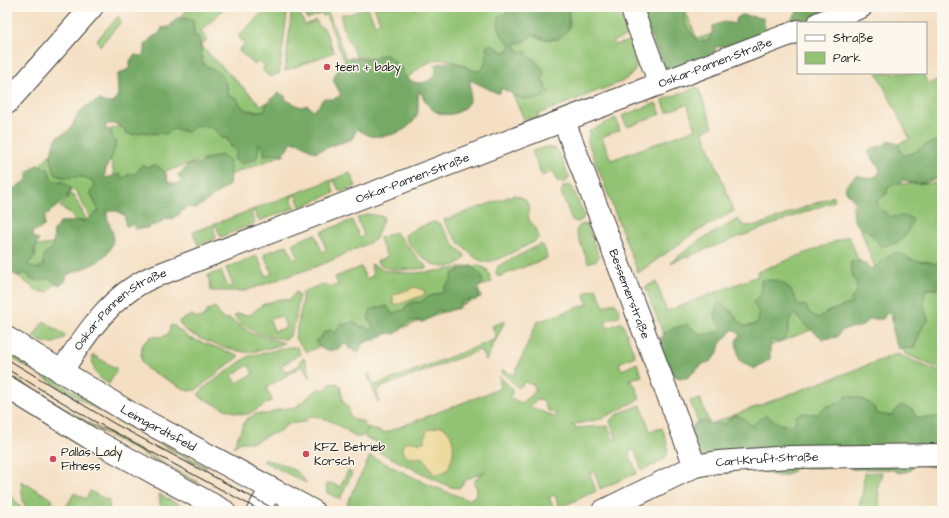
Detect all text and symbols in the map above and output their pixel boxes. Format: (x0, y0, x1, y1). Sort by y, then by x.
legend (797, 22, 927, 74)
text: Straße (833, 30, 874, 47)
street label: Oskar-Pannen-Straße (656, 33, 775, 92)
text: Park (833, 50, 861, 67)
place label: teen + baby (335, 59, 401, 77)
marker: teen + baby (322, 62, 332, 72)
street label: Oskar-Pannen-Straße (353, 148, 472, 207)
street label: Bessemerstraße (605, 247, 655, 342)
street label: Oskar-Pannen-Straße (69, 264, 169, 354)
street label: Leimgardtsfeld (117, 401, 199, 455)
place label: KFZ Betrieb Korsch (314, 439, 386, 470)
place label: Pallas Lady Fitness (61, 444, 123, 475)
street label: Carl-Kruft-Straße (715, 448, 819, 471)
marker: KFZ Betrieb Korsch (301, 449, 311, 459)
marker: Pallas Lady Fitness (48, 454, 58, 464)

